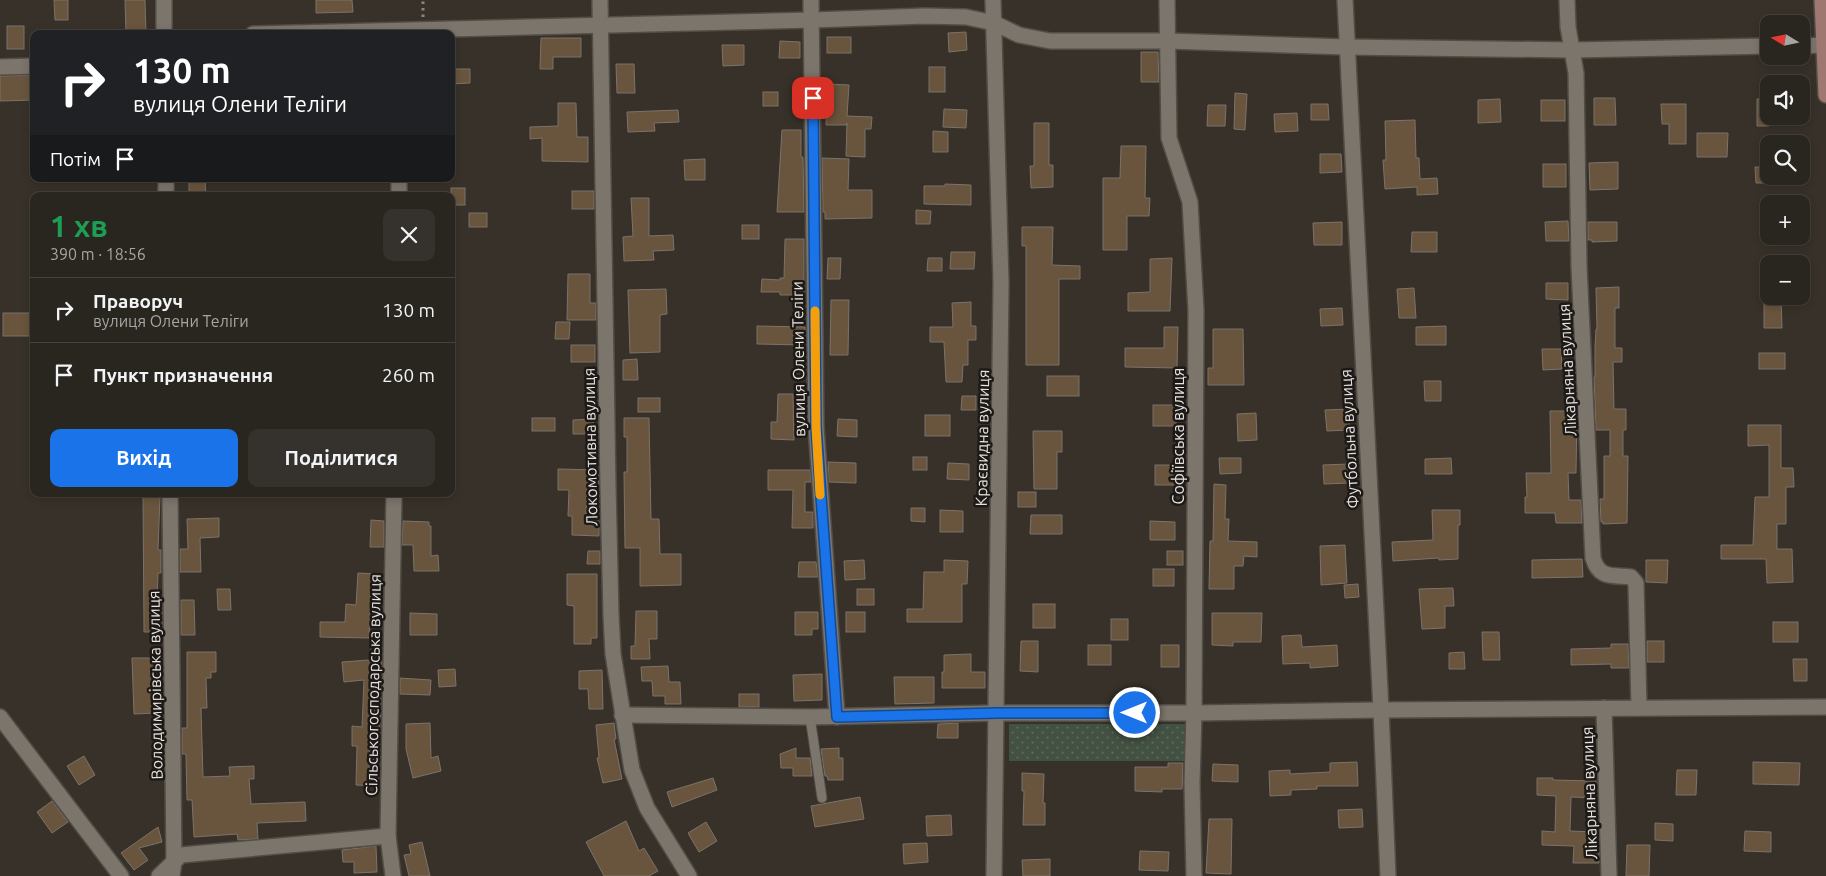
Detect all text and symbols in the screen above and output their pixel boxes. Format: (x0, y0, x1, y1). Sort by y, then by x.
north arrow (1760, 15, 1810, 65)
map controls (1760, 15, 1810, 305)
icon: right (50, 50, 115, 115)
text: 130 m (133, 50, 231, 90)
button: sound (1760, 75, 1810, 125)
pin (792, 77, 834, 119)
icon: arrive (799, 84, 827, 112)
text: вулиця Олени Теліги (133, 91, 347, 116)
button: search (1760, 135, 1810, 185)
icon: arrive (111, 145, 139, 173)
text: Потім (50, 148, 101, 170)
button: + (1760, 195, 1810, 245)
text: 1 хв (50, 209, 108, 243)
button: close (383, 209, 435, 261)
text: 390 m · 18:56 (50, 245, 146, 263)
button: − (1760, 255, 1810, 305)
street label: вулиця Олени Теліги (788, 281, 808, 437)
text: Праворуч (93, 290, 183, 312)
icon: right (50, 296, 78, 324)
text: 130 m (382, 299, 435, 321)
street label: Лікарняна вулиця (1555, 303, 1579, 437)
text: вулиця Олени Теліги (93, 312, 249, 330)
icon: arrive (50, 361, 78, 389)
text: Пункт призначення (93, 364, 273, 386)
text: 260 m (382, 364, 435, 386)
street label: Локомотивна вулиця (580, 368, 600, 526)
street label: Софіївська вулиця (1169, 368, 1187, 504)
street label: Краєвидна вулиця (972, 369, 992, 507)
street label: Футбольна вулиця (1336, 369, 1362, 509)
button: Вихід (50, 429, 238, 487)
button: Поділитися (248, 429, 435, 487)
street label: Сільськогосподарська вулиця (362, 574, 384, 796)
street label: Володимирівська вулиця (144, 590, 166, 780)
position arrow (1108, 686, 1160, 738)
street label: Лікарняна вулиця (1578, 726, 1600, 860)

